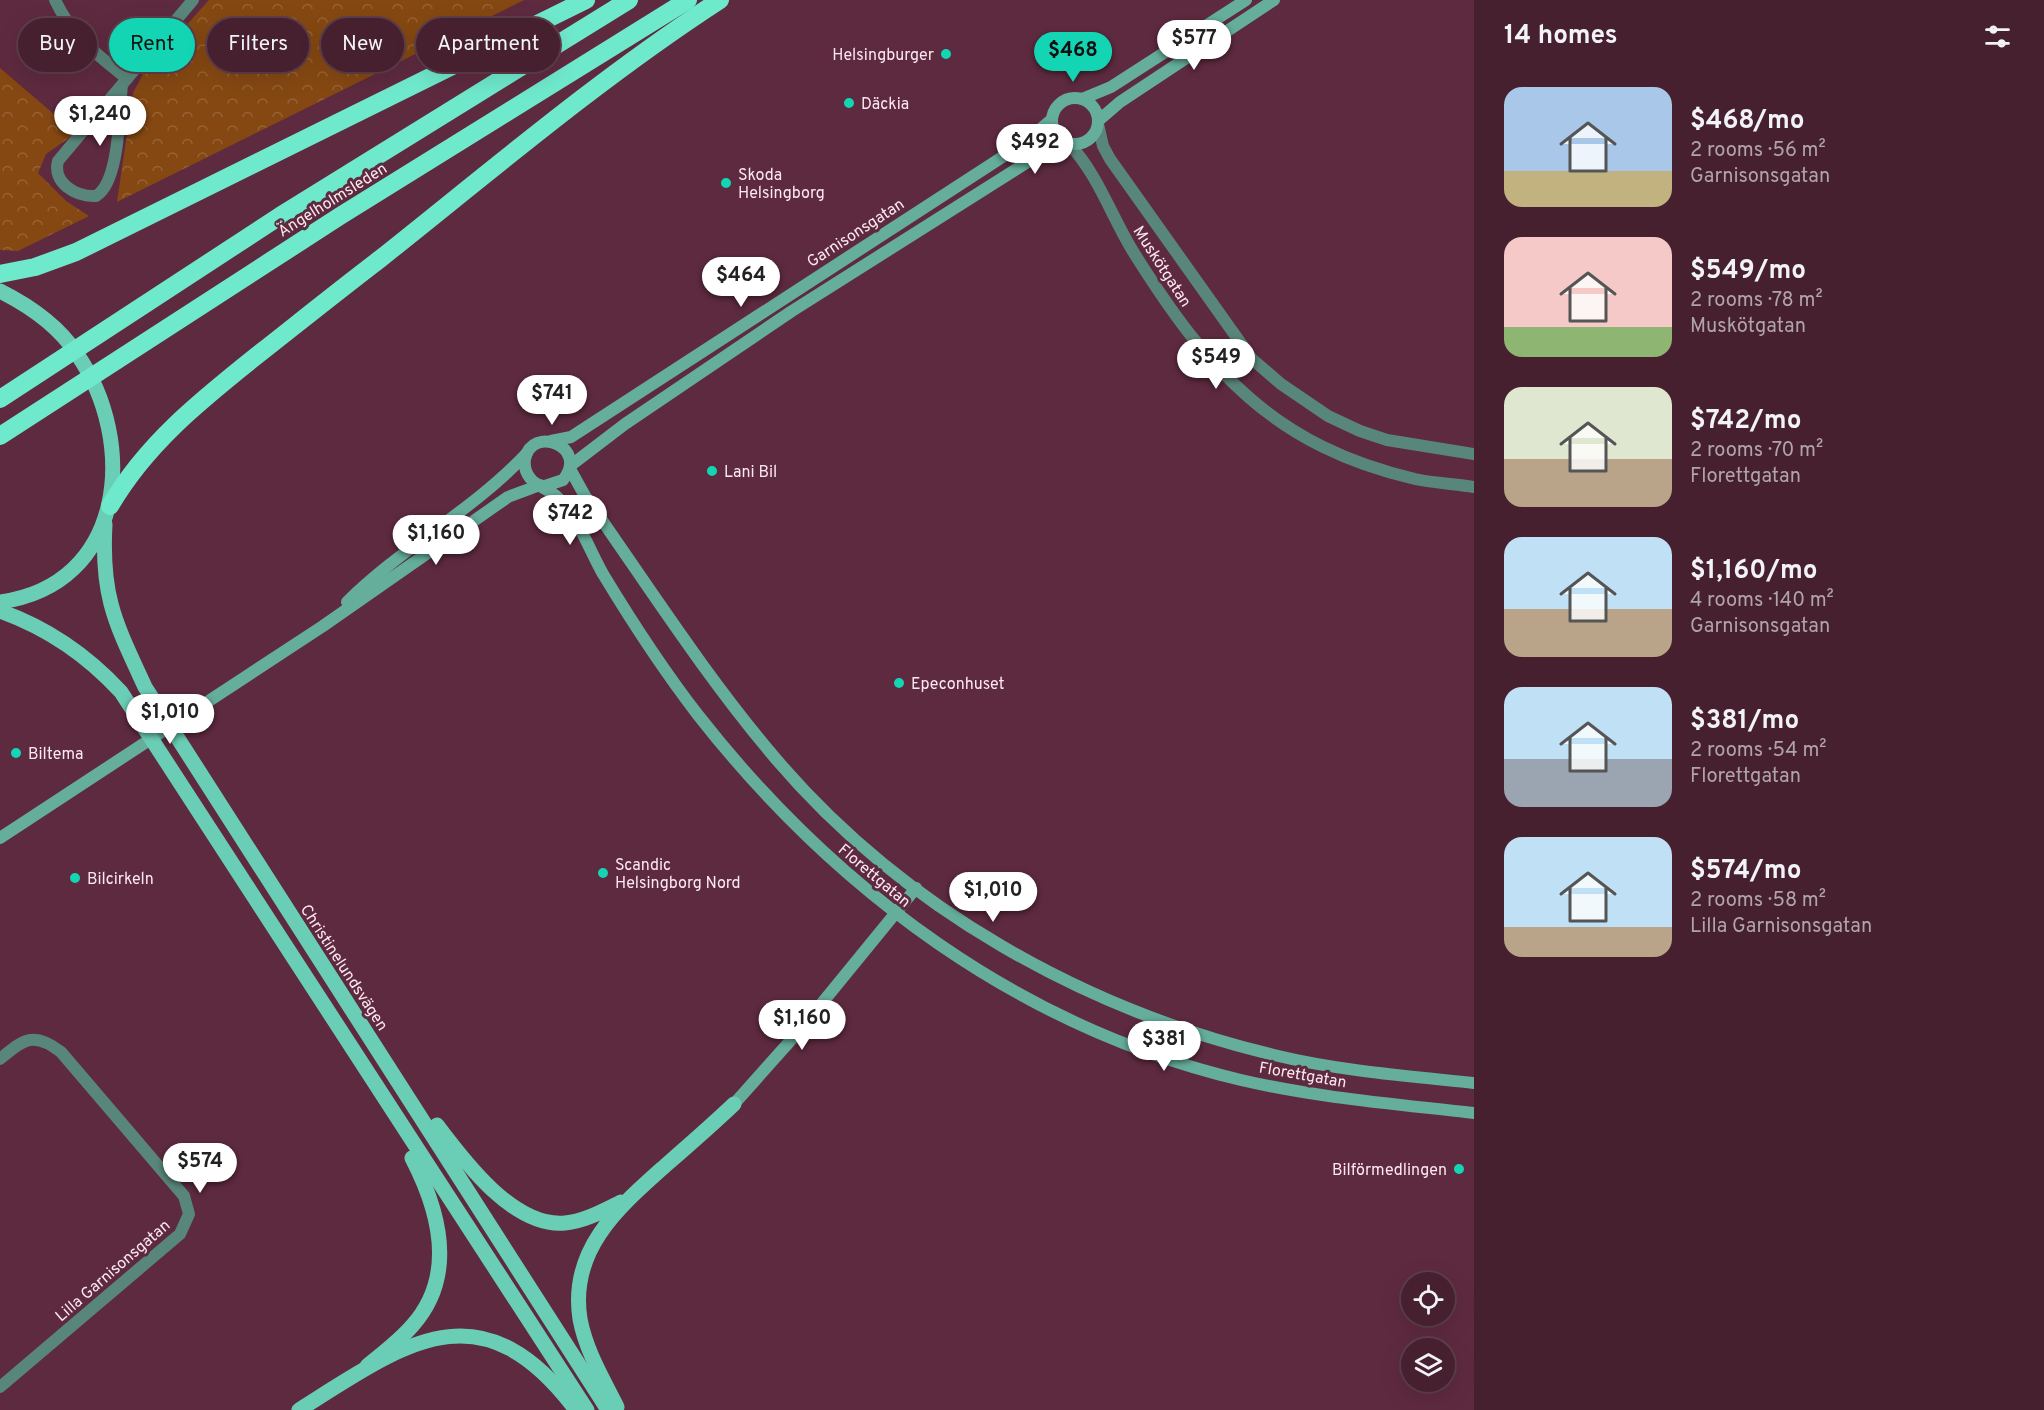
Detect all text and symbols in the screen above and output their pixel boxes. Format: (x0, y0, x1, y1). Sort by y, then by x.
chip: Buy (18, 18, 97, 72)
chip: Rent (109, 18, 195, 72)
chip: Filters (207, 18, 309, 72)
chip: New (321, 18, 404, 72)
chip: Apartment (416, 18, 560, 72)
pin: $577 (1158, 20, 1230, 71)
text: 14 homes (1504, 20, 1618, 53)
icon: filters (1981, 20, 2014, 53)
text: $577 (1171, 26, 1217, 52)
pin: $468 (1037, 32, 1109, 83)
text: $468 (1048, 38, 1098, 64)
place label: Helsingburger (832, 46, 934, 66)
marker: Helsingburger (939, 47, 953, 61)
place label: Däckia (861, 95, 909, 115)
pin: $1,240 (51, 96, 149, 147)
marker: Däckia (842, 96, 856, 110)
text: $1,240 (68, 102, 132, 128)
text: $468/mo (1690, 105, 1805, 138)
icon: home (1552, 111, 1624, 183)
pin: $492 (999, 124, 1071, 175)
text: $492 (1010, 130, 1060, 156)
text: 2 rooms · 56 m² (1690, 138, 1826, 164)
street label: Ängelholmsleden (274, 158, 391, 242)
text: Garnisonsgatan (1690, 164, 1830, 190)
place label: Skoda Helsingborg (738, 166, 825, 204)
marker: Skoda Helsingborg (719, 176, 733, 190)
street label: Garnisonsgatan (804, 195, 909, 273)
street label: Muskötgatan (1128, 223, 1195, 311)
text: $549/mo (1690, 255, 1806, 288)
pin: $464 (705, 257, 777, 308)
icon: home (1552, 261, 1624, 333)
text: $464 (716, 263, 766, 289)
text: 2 rooms · 78 m² (1690, 288, 1823, 314)
text: Muskötgatan (1690, 314, 1806, 340)
pin: $549 (1180, 339, 1252, 390)
text: $549 (1191, 345, 1241, 371)
pin: $741 (516, 375, 588, 426)
text: $741 (531, 381, 573, 407)
text: $742/mo (1690, 405, 1801, 438)
icon: home (1552, 411, 1624, 483)
text: 2 rooms · 70 m² (1690, 438, 1823, 464)
place label: Lani Bil (724, 463, 777, 483)
marker: Lani Bil (705, 464, 719, 478)
text: Florettgatan (1690, 464, 1801, 490)
pin: $742 (534, 495, 606, 546)
text: $742 (547, 501, 593, 527)
pin: $1,160 (387, 515, 485, 566)
text: $1,160 (407, 521, 465, 547)
text: $1,160/mo (1690, 555, 1818, 588)
icon: home (1552, 561, 1624, 633)
text: 4 rooms · 140 m² (1690, 588, 1834, 614)
text: Garnisonsgatan (1690, 614, 1830, 640)
place label: Epeconhuset (911, 675, 1005, 695)
marker: Epeconhuset (892, 676, 906, 690)
pin: $1,010 (121, 694, 219, 745)
text: $1,010 (140, 700, 200, 726)
text: $381/mo (1690, 705, 1799, 738)
icon: home (1552, 711, 1624, 783)
text: 2 rooms · 54 m² (1690, 738, 1827, 764)
place label: Biltema (28, 745, 83, 765)
marker: Biltema (9, 746, 23, 760)
text: Florettgatan (1690, 764, 1801, 790)
street label: Florettgatan (833, 840, 914, 913)
text: $574/mo (1690, 855, 1801, 888)
place label: Scandic Helsingborg Nord (615, 856, 741, 894)
icon: home (1552, 861, 1624, 933)
marker: Scandic Helsingborg Nord (596, 866, 610, 880)
place label: Bilcirkeln (87, 870, 154, 890)
marker: Bilcirkeln (68, 871, 82, 885)
pin: $1,010 (944, 872, 1042, 923)
text: $1,010 (963, 878, 1023, 904)
text: 2 rooms · 58 m² (1690, 888, 1826, 914)
street label: Christinelundsvägen (295, 901, 392, 1035)
text: Lilla Garnisonsgatan (1690, 914, 1872, 940)
pin: $1,160 (753, 1000, 851, 1051)
text: $1,160 (773, 1006, 831, 1032)
pin: $381 (1128, 1021, 1200, 1072)
text: $381 (1142, 1027, 1186, 1053)
street label: Florettgatan (1257, 1058, 1348, 1094)
pin: $574 (164, 1143, 236, 1194)
text: $574 (177, 1149, 223, 1175)
place label: Bilförmedlingen (1332, 1161, 1447, 1181)
marker: Bilförmedlingen (1452, 1162, 1466, 1176)
street label: Lilla Garnisonsgatan (52, 1216, 175, 1327)
map controls (1401, 1272, 1455, 1392)
button: locate (1401, 1272, 1455, 1326)
button: layers (1401, 1338, 1455, 1392)

